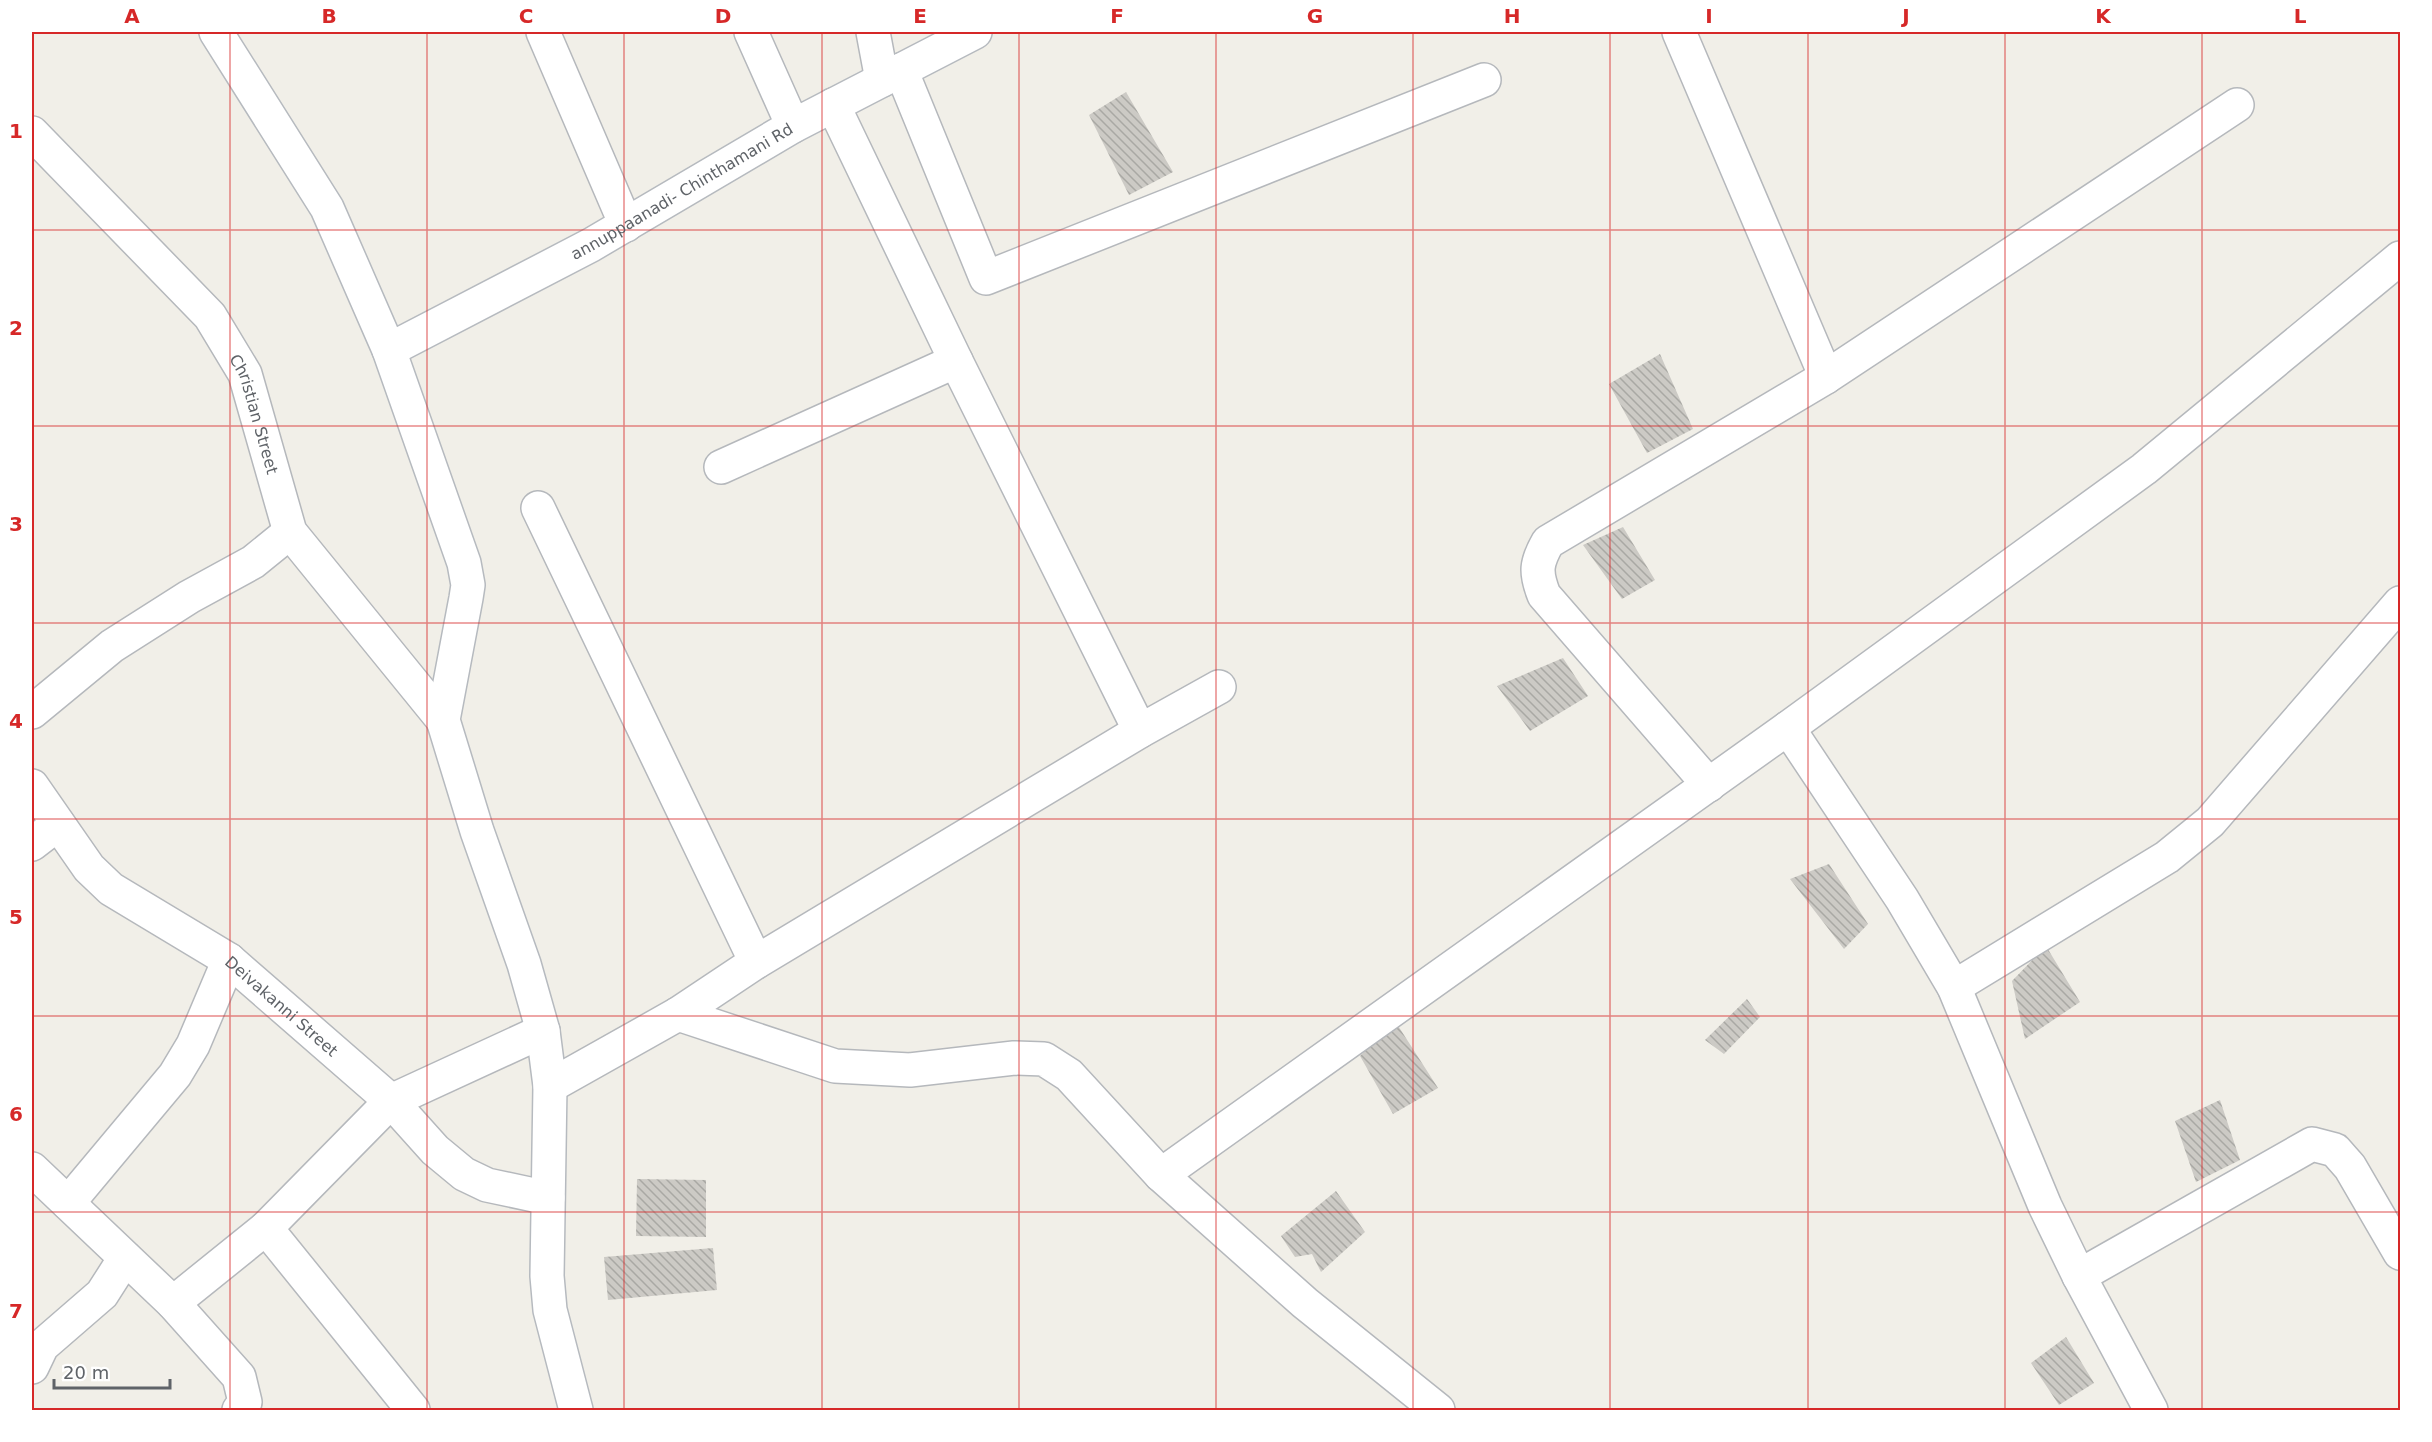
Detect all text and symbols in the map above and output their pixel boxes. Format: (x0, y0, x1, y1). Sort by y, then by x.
text: A (124, 4, 140, 28)
text: B (321, 4, 337, 28)
text: C (519, 4, 533, 28)
text: D (715, 4, 731, 28)
text: E (913, 4, 927, 28)
text: F (1110, 4, 1124, 28)
text: G (1307, 4, 1323, 28)
text: H (1504, 4, 1520, 28)
text: I (1705, 4, 1713, 28)
text: J (1900, 4, 1910, 28)
text: K (2095, 4, 2112, 28)
text: L (2294, 4, 2307, 28)
text: 1 (9, 119, 23, 143)
street label: annuppaanadi- Chinthamani Rd (568, 119, 796, 264)
text: 2 (9, 316, 23, 340)
street label: Christian Street (225, 351, 282, 476)
text: 3 (9, 512, 23, 536)
text: 4 (9, 709, 23, 733)
text: 5 (9, 905, 23, 929)
street label: Deivakanni Street (221, 952, 342, 1061)
text: 6 (9, 1102, 23, 1126)
text: 7 (9, 1299, 23, 1323)
scale bar (54, 1352, 170, 1390)
text: 20 m (63, 1362, 109, 1383)

